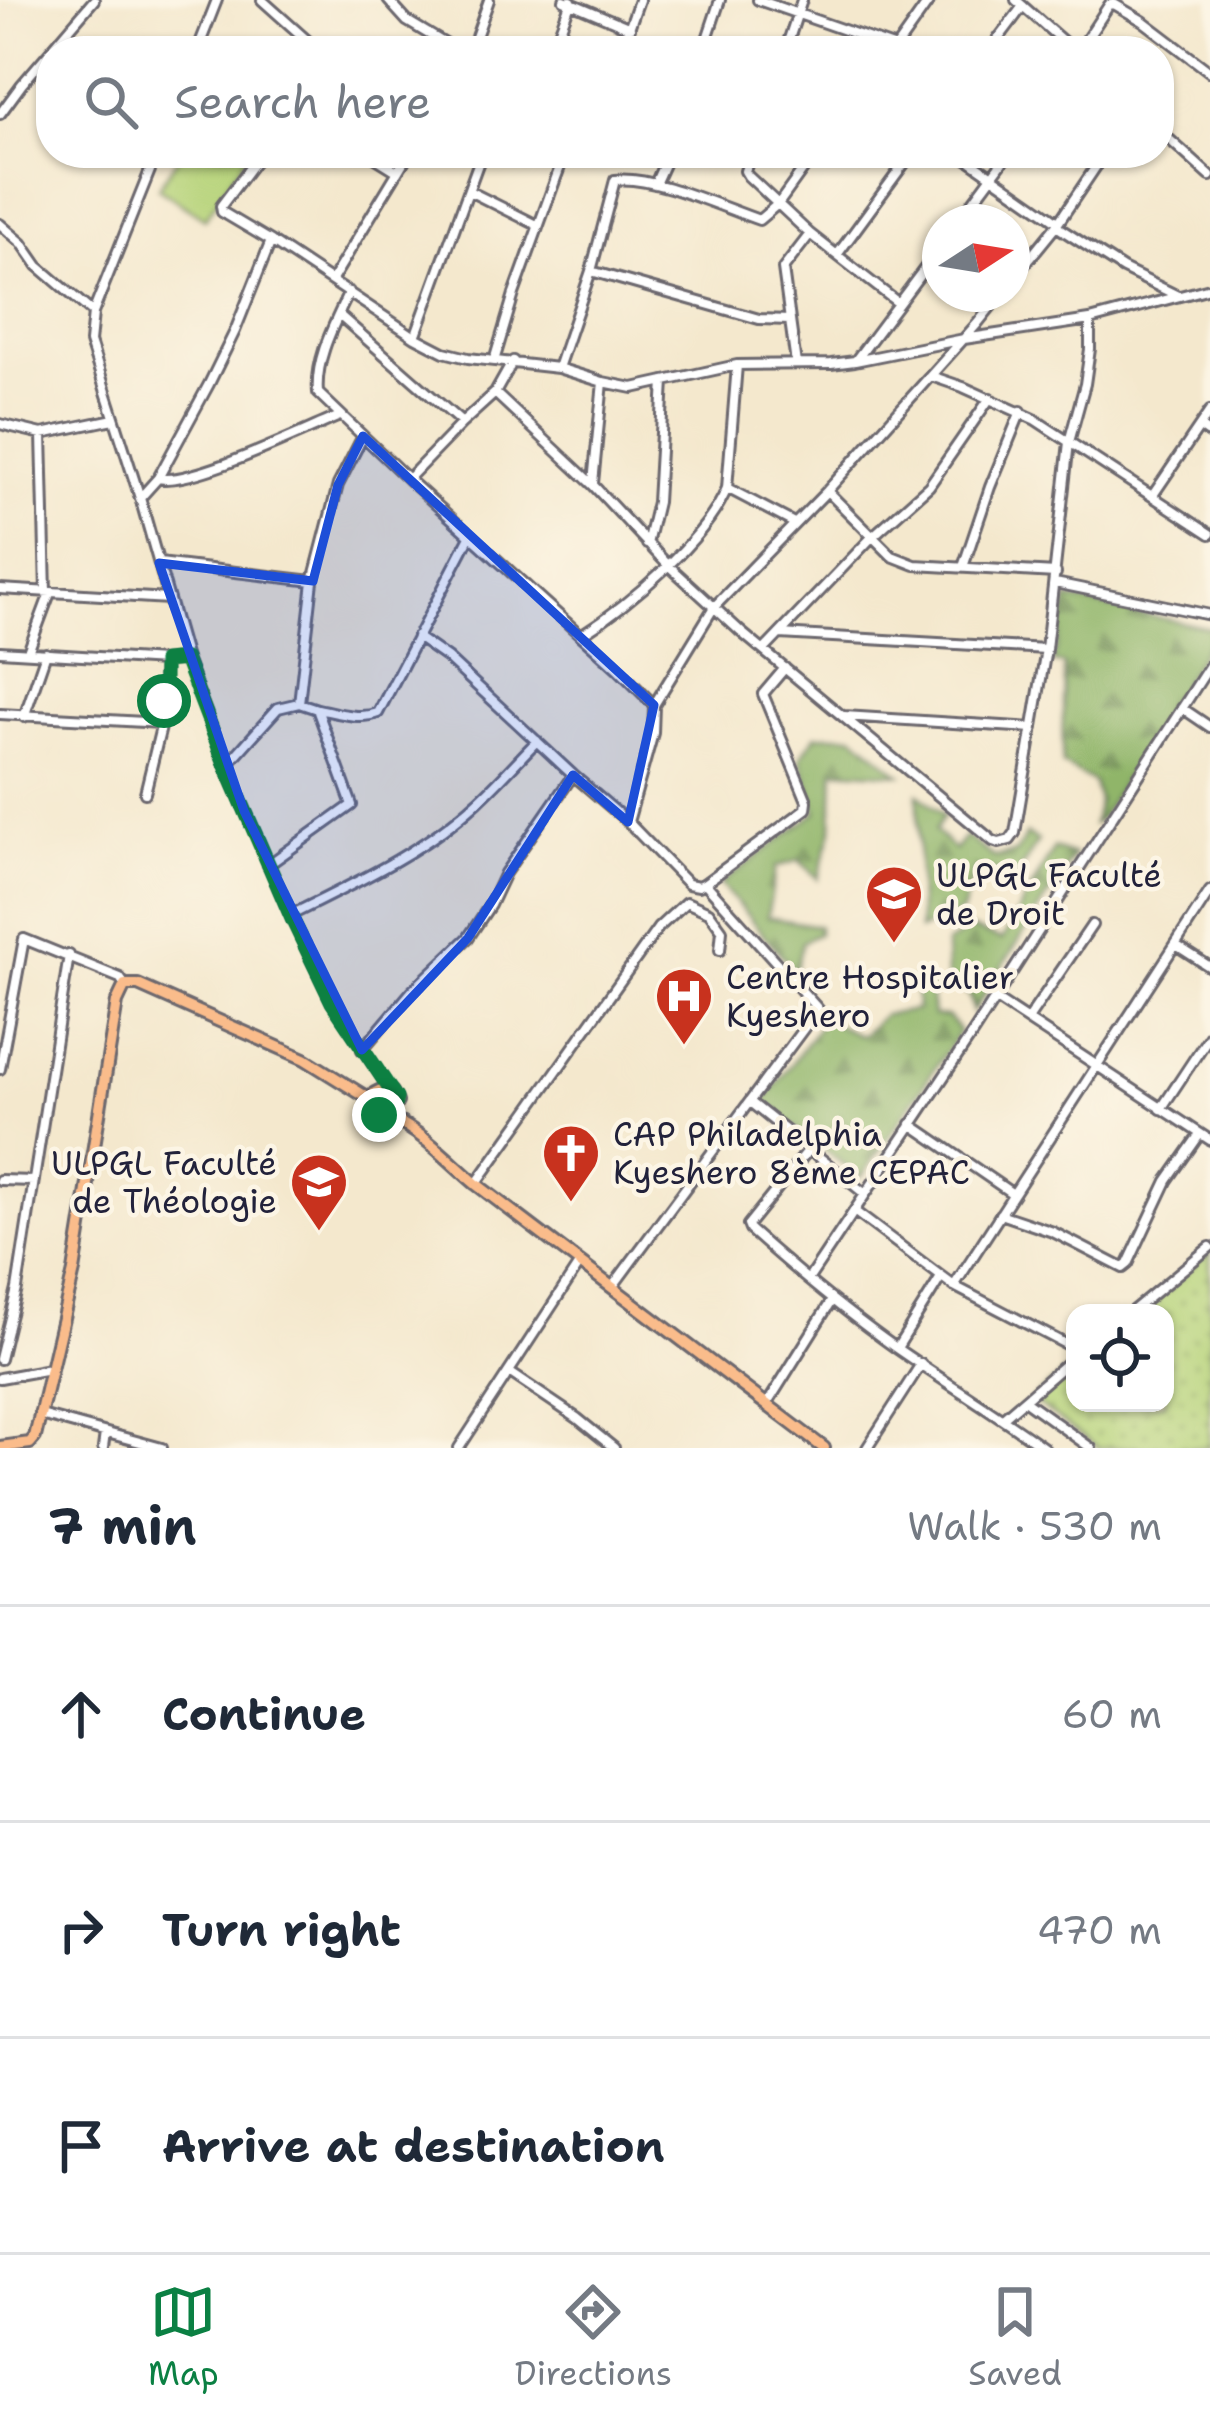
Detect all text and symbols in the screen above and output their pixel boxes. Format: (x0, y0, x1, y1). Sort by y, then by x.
search box (36, 36, 1174, 168)
icon: search (78, 69, 144, 135)
text: Search here (174, 72, 431, 132)
north arrow (922, 204, 1030, 312)
route start (137, 674, 191, 728)
place label: ULPGL Faculté de Droit (936, 853, 1162, 936)
school or university icon: ULPGL Faculté de Droit (863, 863, 925, 945)
place label: Centre Hospitalier Kyeshero (726, 955, 1014, 1038)
hospital icon: Centre Hospitalier Kyeshero (653, 965, 715, 1047)
route end (352, 1088, 406, 1142)
place label: CAP Philadelphia Kyeshero 8ème CEPAC (613, 1112, 970, 1195)
church icon: CAP Philadelphia Kyeshero 8ème CEPAC (540, 1122, 602, 1204)
place label: ULPGL Faculté de Théologie (51, 1141, 277, 1224)
school or university icon: ULPGL Faculté de Théologie (288, 1151, 350, 1233)
map controls (1066, 1304, 1174, 1412)
button: locate (1066, 1304, 1174, 1412)
text: 7 min (48, 1492, 197, 1560)
text: Walk · 530 m (907, 1500, 1162, 1552)
icon: ahead (48, 1681, 114, 1747)
text: Continue (162, 1684, 366, 1744)
text: 60 m (1062, 1688, 1162, 1740)
icon: right (48, 1897, 114, 1963)
text: Turn right (162, 1900, 401, 1960)
text: 470 m (1037, 1904, 1162, 1956)
icon: arrive (48, 2113, 114, 2179)
text: Arrive at destination (162, 2116, 665, 2176)
tab: Map (148, 2279, 219, 2396)
tab: Directions (515, 2279, 672, 2396)
tab: Saved (968, 2279, 1062, 2396)

